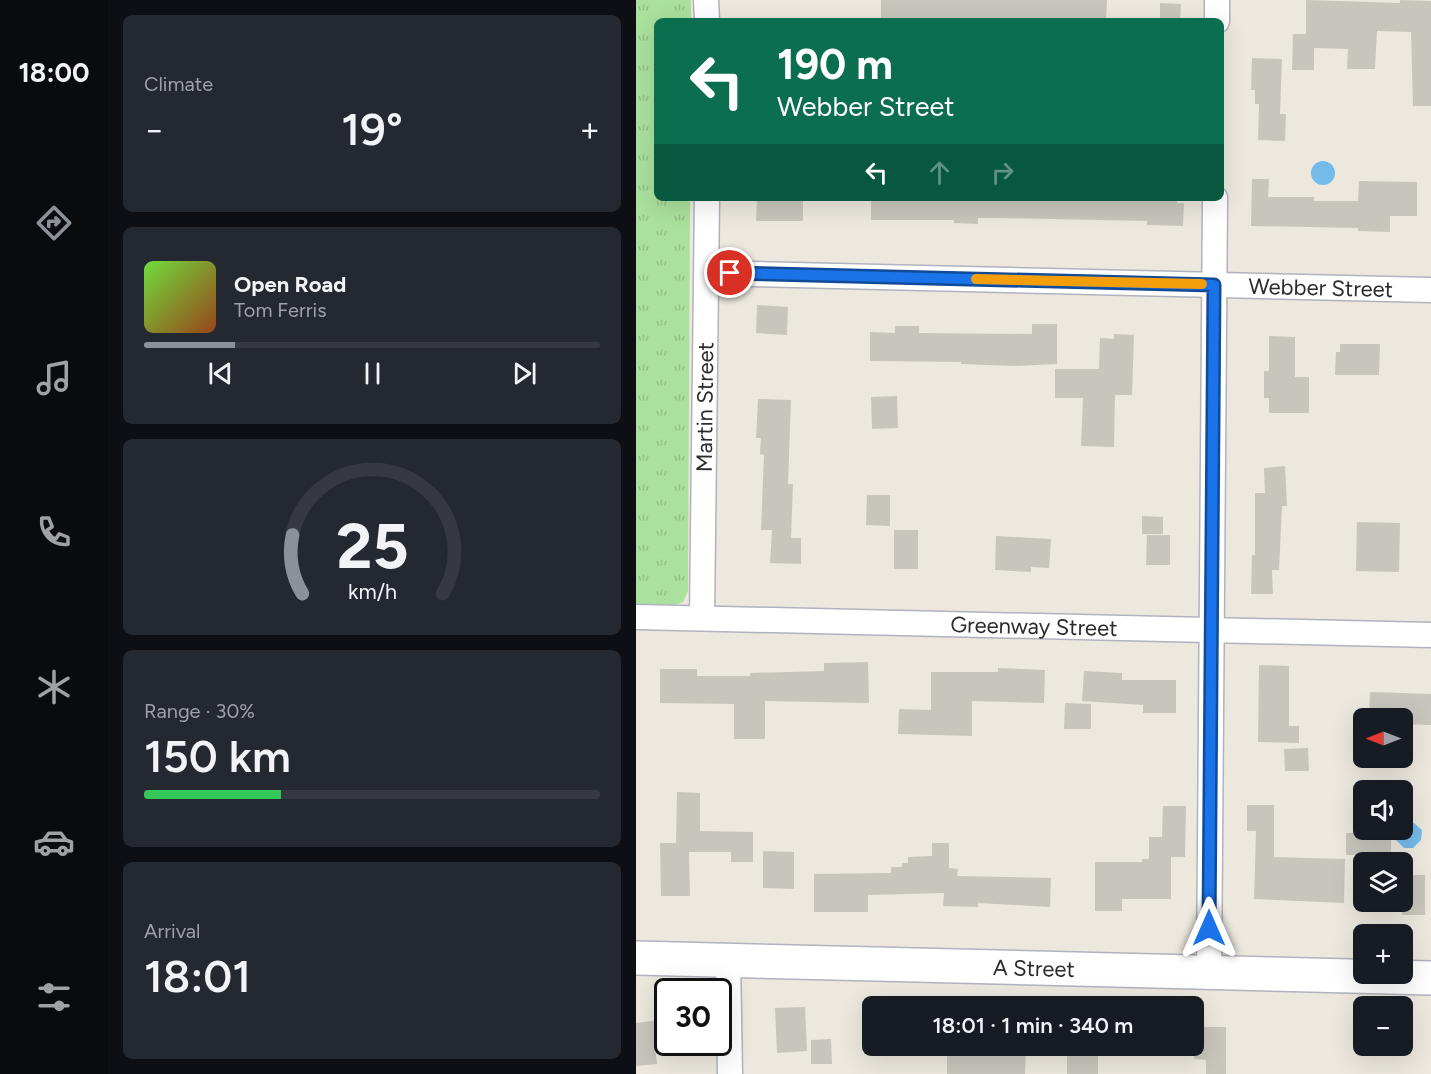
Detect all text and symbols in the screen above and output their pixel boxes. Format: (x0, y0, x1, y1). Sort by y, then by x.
text: 190 m (777, 39, 893, 90)
icon: left (678, 42, 756, 120)
text: 18:00 (18, 56, 90, 89)
text: Climate (144, 72, 213, 96)
text: Webber Street (777, 90, 954, 123)
text: 19° (341, 102, 403, 156)
text: − (144, 110, 165, 149)
text: + (579, 110, 600, 149)
icon: left (860, 156, 893, 189)
icon: ahead (923, 156, 956, 189)
icon: right (986, 156, 1019, 189)
icon: directions (33, 202, 75, 244)
pin (704, 247, 755, 298)
icon: arrive (713, 256, 746, 289)
text: Open Road (234, 271, 346, 298)
street label: Webber Street (1248, 273, 1393, 303)
text: Tom Ferris (234, 298, 327, 322)
street label: Martin Street (691, 342, 719, 472)
icon: music (33, 357, 75, 399)
icon: previous (204, 357, 237, 390)
icon: pause (356, 357, 389, 390)
icon: next (508, 357, 541, 390)
text: 25 (336, 509, 408, 584)
icon: phone (33, 511, 75, 553)
text: km/h (348, 579, 396, 604)
street label: Greenway Street (950, 611, 1118, 642)
icon: climate (33, 666, 75, 708)
text: Range · 30% (144, 699, 255, 723)
north arrow (1353, 708, 1413, 768)
map controls (1353, 708, 1413, 1056)
text: 150 km (144, 729, 291, 783)
button: sound (1353, 780, 1413, 840)
icon: car (33, 821, 75, 863)
button: layers (1353, 852, 1413, 912)
position arrow (1177, 896, 1241, 960)
text: Arrival (144, 919, 200, 943)
button: + (1353, 924, 1413, 984)
text: 18:01 (144, 949, 251, 1003)
street label: A Street (993, 954, 1075, 983)
icon: filters (33, 976, 75, 1018)
speed limit sign: 30 (654, 978, 732, 1056)
button: − (1353, 996, 1413, 1056)
text: 18:01 · 1 min · 340 m (933, 1012, 1133, 1039)

